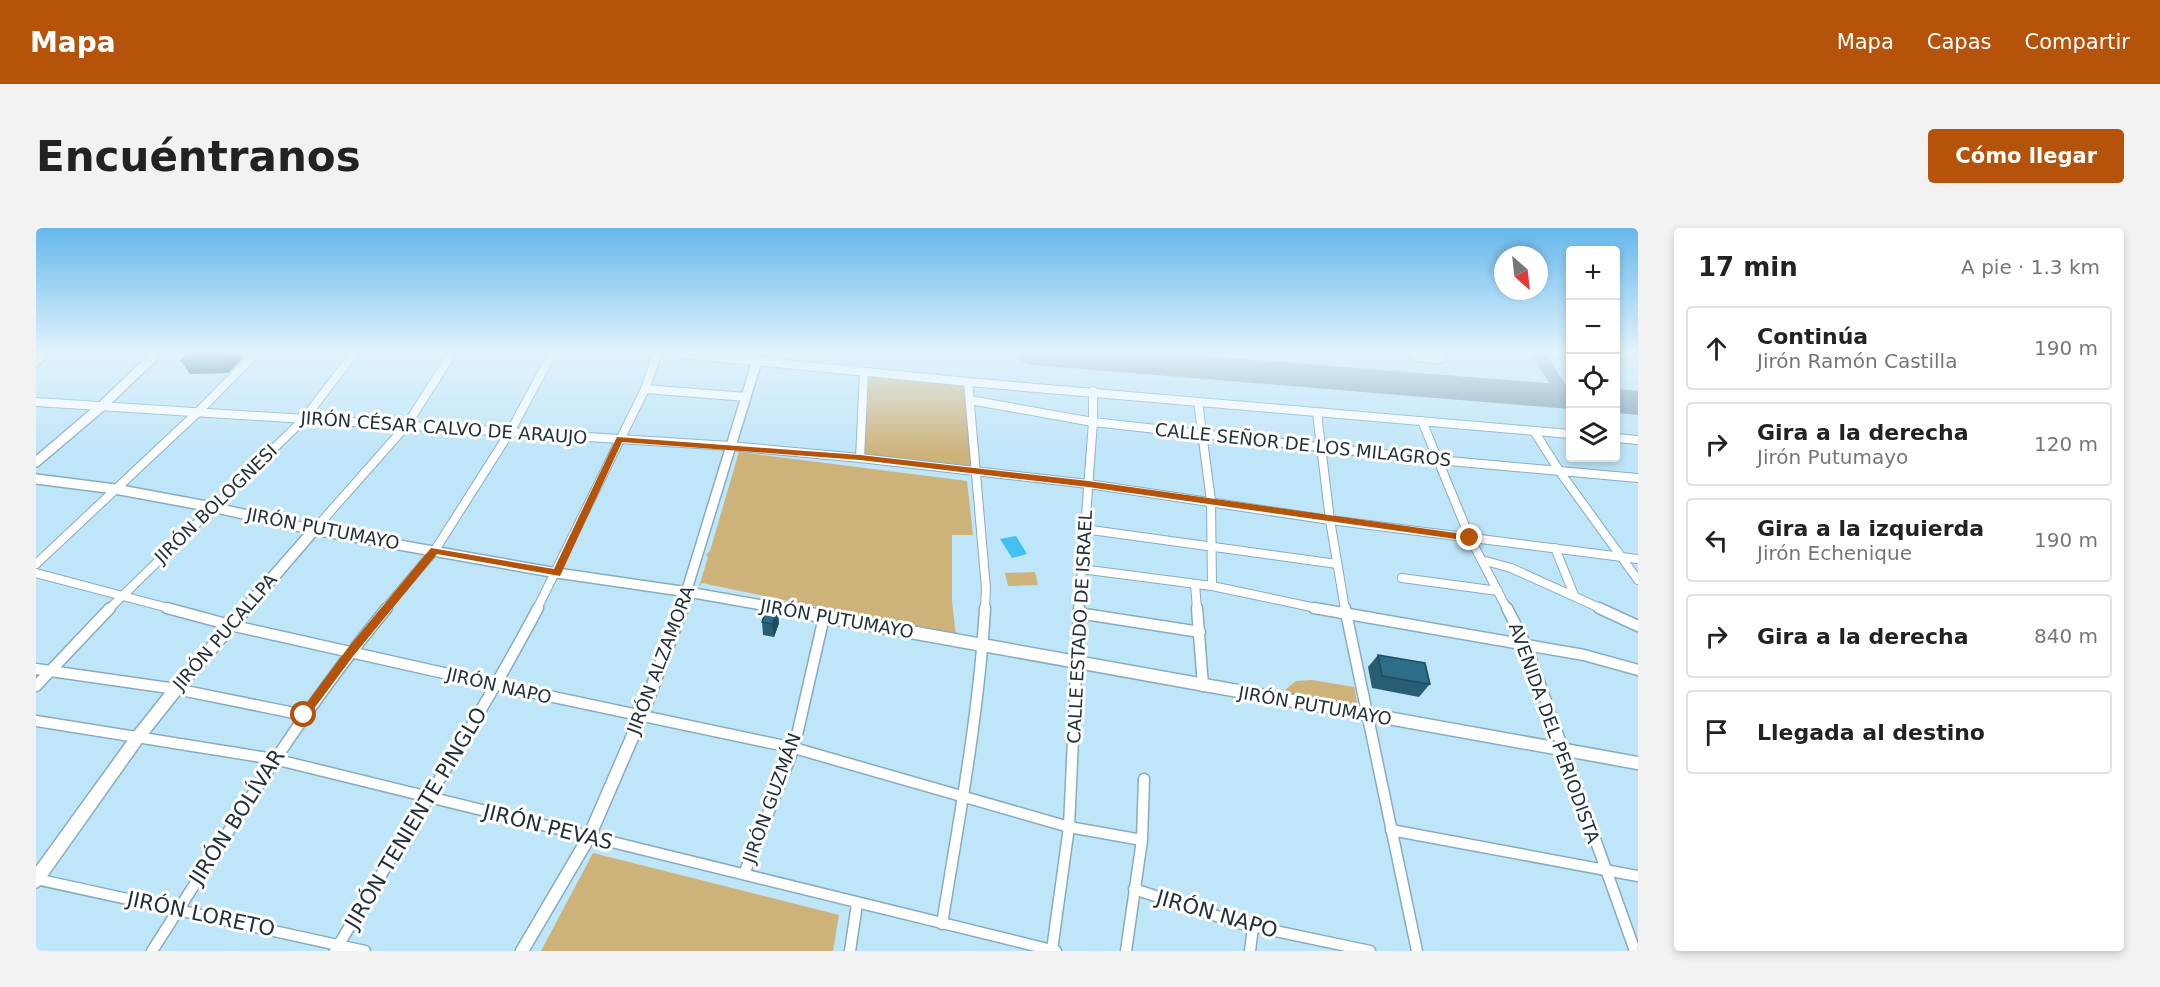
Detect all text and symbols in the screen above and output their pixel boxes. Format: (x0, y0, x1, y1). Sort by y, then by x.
text: Mapa (30, 26, 116, 59)
text: Mapa (1837, 30, 1894, 54)
text: Capas (1927, 30, 1991, 54)
text: Compartir (2024, 30, 2130, 54)
button: Cómo llegar (1928, 129, 2124, 183)
text: Encuéntranos (36, 132, 361, 181)
north arrow (1494, 246, 1548, 300)
map controls (1566, 246, 1620, 462)
button: + (1566, 246, 1620, 300)
text: 17 min (1698, 252, 1798, 282)
text: A pie · 1.3 km (1961, 255, 2100, 279)
button: − (1566, 300, 1620, 354)
text: Continúa (1757, 324, 1868, 349)
icon: ahead (1700, 332, 1733, 365)
text: 190 m (2034, 336, 2098, 360)
text: Jirón Ramón Castilla (1757, 349, 1957, 373)
button: locate (1566, 354, 1620, 408)
street label: JIRÓN CÉSAR CALVO DE ARAUJO (299, 407, 588, 448)
button: layers (1566, 408, 1620, 462)
street label: CALLE SEÑOR DE LOS MILAGROS (1154, 419, 1452, 471)
text: Gira a la derecha (1757, 420, 1969, 445)
icon: right (1700, 428, 1733, 461)
text: 120 m (2034, 432, 2098, 456)
street label: JIRÓN BOLOGNESI (149, 440, 281, 568)
text: Jirón Putumayo (1757, 445, 1908, 469)
street label: JIRÓN PUTUMAYO (244, 503, 401, 554)
street label: CALLE ESTADO DE ISRAEL (1063, 510, 1096, 744)
text: Gira a la izquierda (1757, 516, 1984, 541)
route end (1456, 524, 1482, 550)
icon: left (1700, 524, 1733, 557)
text: 190 m (2034, 528, 2098, 552)
text: Jirón Echenique (1757, 541, 1912, 565)
street label: JIRÓN PUCALLPA (168, 569, 281, 695)
street label: JIRÓN ALZAMORA (622, 582, 699, 738)
street label: JIRÓN PUTUMAYO (758, 595, 915, 642)
street label: AVENIDA DEL PERIODISTA (1505, 620, 1604, 846)
icon: right (1700, 620, 1733, 653)
text: Gira a la derecha (1757, 624, 1969, 649)
text: 840 m (2034, 624, 2098, 648)
street label: JIRÓN NAPO (444, 663, 554, 708)
street label: JIRÓN PUTUMAYO (1236, 682, 1393, 729)
route start (290, 701, 316, 727)
street label: JIRÓN TENIENTE PINGLO (338, 702, 492, 935)
icon: arrive (1700, 716, 1733, 749)
text: Llegada al destino (1757, 720, 1985, 745)
street label: JIRÓN GUZMÁN (738, 730, 805, 867)
street label: JIRÓN BOLÍVAR (182, 744, 290, 891)
street label: JIRÓN PEVAS (479, 798, 615, 855)
street label: JIRÓN NAPO (1152, 884, 1281, 943)
street label: JIRÓN LORETO (123, 885, 277, 941)

